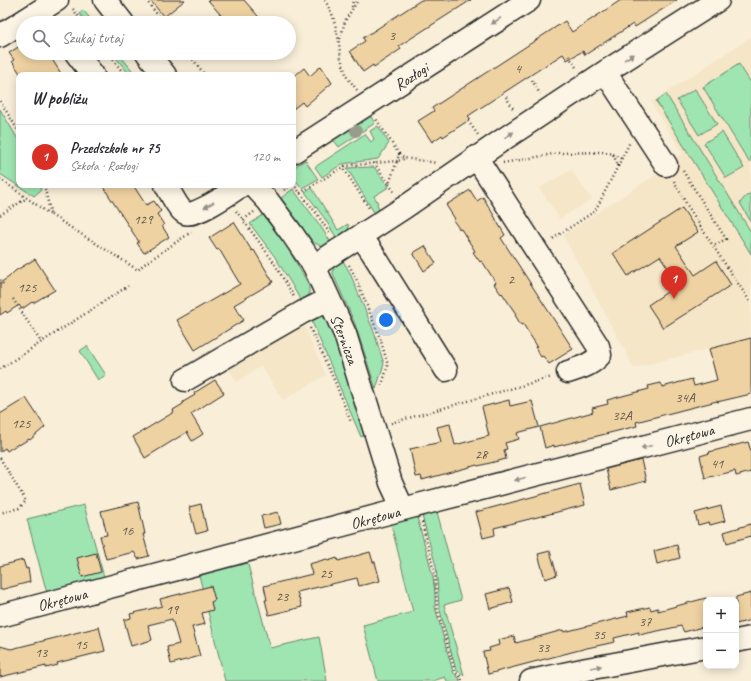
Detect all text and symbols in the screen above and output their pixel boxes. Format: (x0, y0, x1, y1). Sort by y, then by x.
search box (16, 16, 296, 60)
one-way arrow (491, 17, 501, 25)
icon: search (30, 27, 52, 49)
house number: 3 (389, 27, 397, 44)
text: Szukaj tutaj (62, 29, 123, 48)
one-way arrow (623, 53, 635, 60)
street label: Rozłogi (391, 57, 434, 95)
house number: 4 (515, 60, 523, 77)
text: W pobliżu (32, 88, 87, 109)
one-way arrow (503, 132, 515, 139)
text: Przedszkole nr 75 (70, 139, 160, 158)
text: 1 (42, 149, 48, 165)
text: 120 m (252, 149, 280, 165)
text: Szkoła · Rozłogi (70, 158, 137, 174)
one-way arrow (203, 202, 215, 209)
house number: 129 (134, 211, 154, 228)
pin: 1 (661, 266, 687, 299)
house number: 2 (508, 271, 516, 288)
house number: 125 (18, 279, 37, 296)
your location (376, 310, 396, 330)
street label: Sternicza (325, 312, 363, 368)
house number: 34A (675, 389, 696, 406)
house number: 32A (612, 407, 633, 424)
house number: 125 (12, 415, 31, 432)
street label: Okrętowa (662, 419, 718, 452)
one-way arrow (639, 444, 652, 450)
house number: 28 (475, 446, 489, 463)
house number: 41 (711, 455, 724, 472)
one-way arrow (513, 477, 526, 483)
street label: Okrętowa (348, 501, 404, 534)
house number: 16 (121, 522, 134, 539)
house number: 25 (320, 565, 333, 582)
street label: Okrętowa (35, 583, 91, 616)
house number: 23 (276, 588, 290, 605)
map controls (703, 597, 739, 669)
button: + (703, 597, 739, 633)
house number: 19 (166, 601, 180, 618)
house number: 37 (639, 613, 652, 630)
house number: 35 (593, 626, 606, 643)
button: − (703, 633, 739, 669)
house number: 15 (75, 636, 88, 653)
house number: 33 (537, 639, 551, 656)
house number: 13 (35, 644, 49, 661)
one-way arrow (590, 664, 603, 670)

